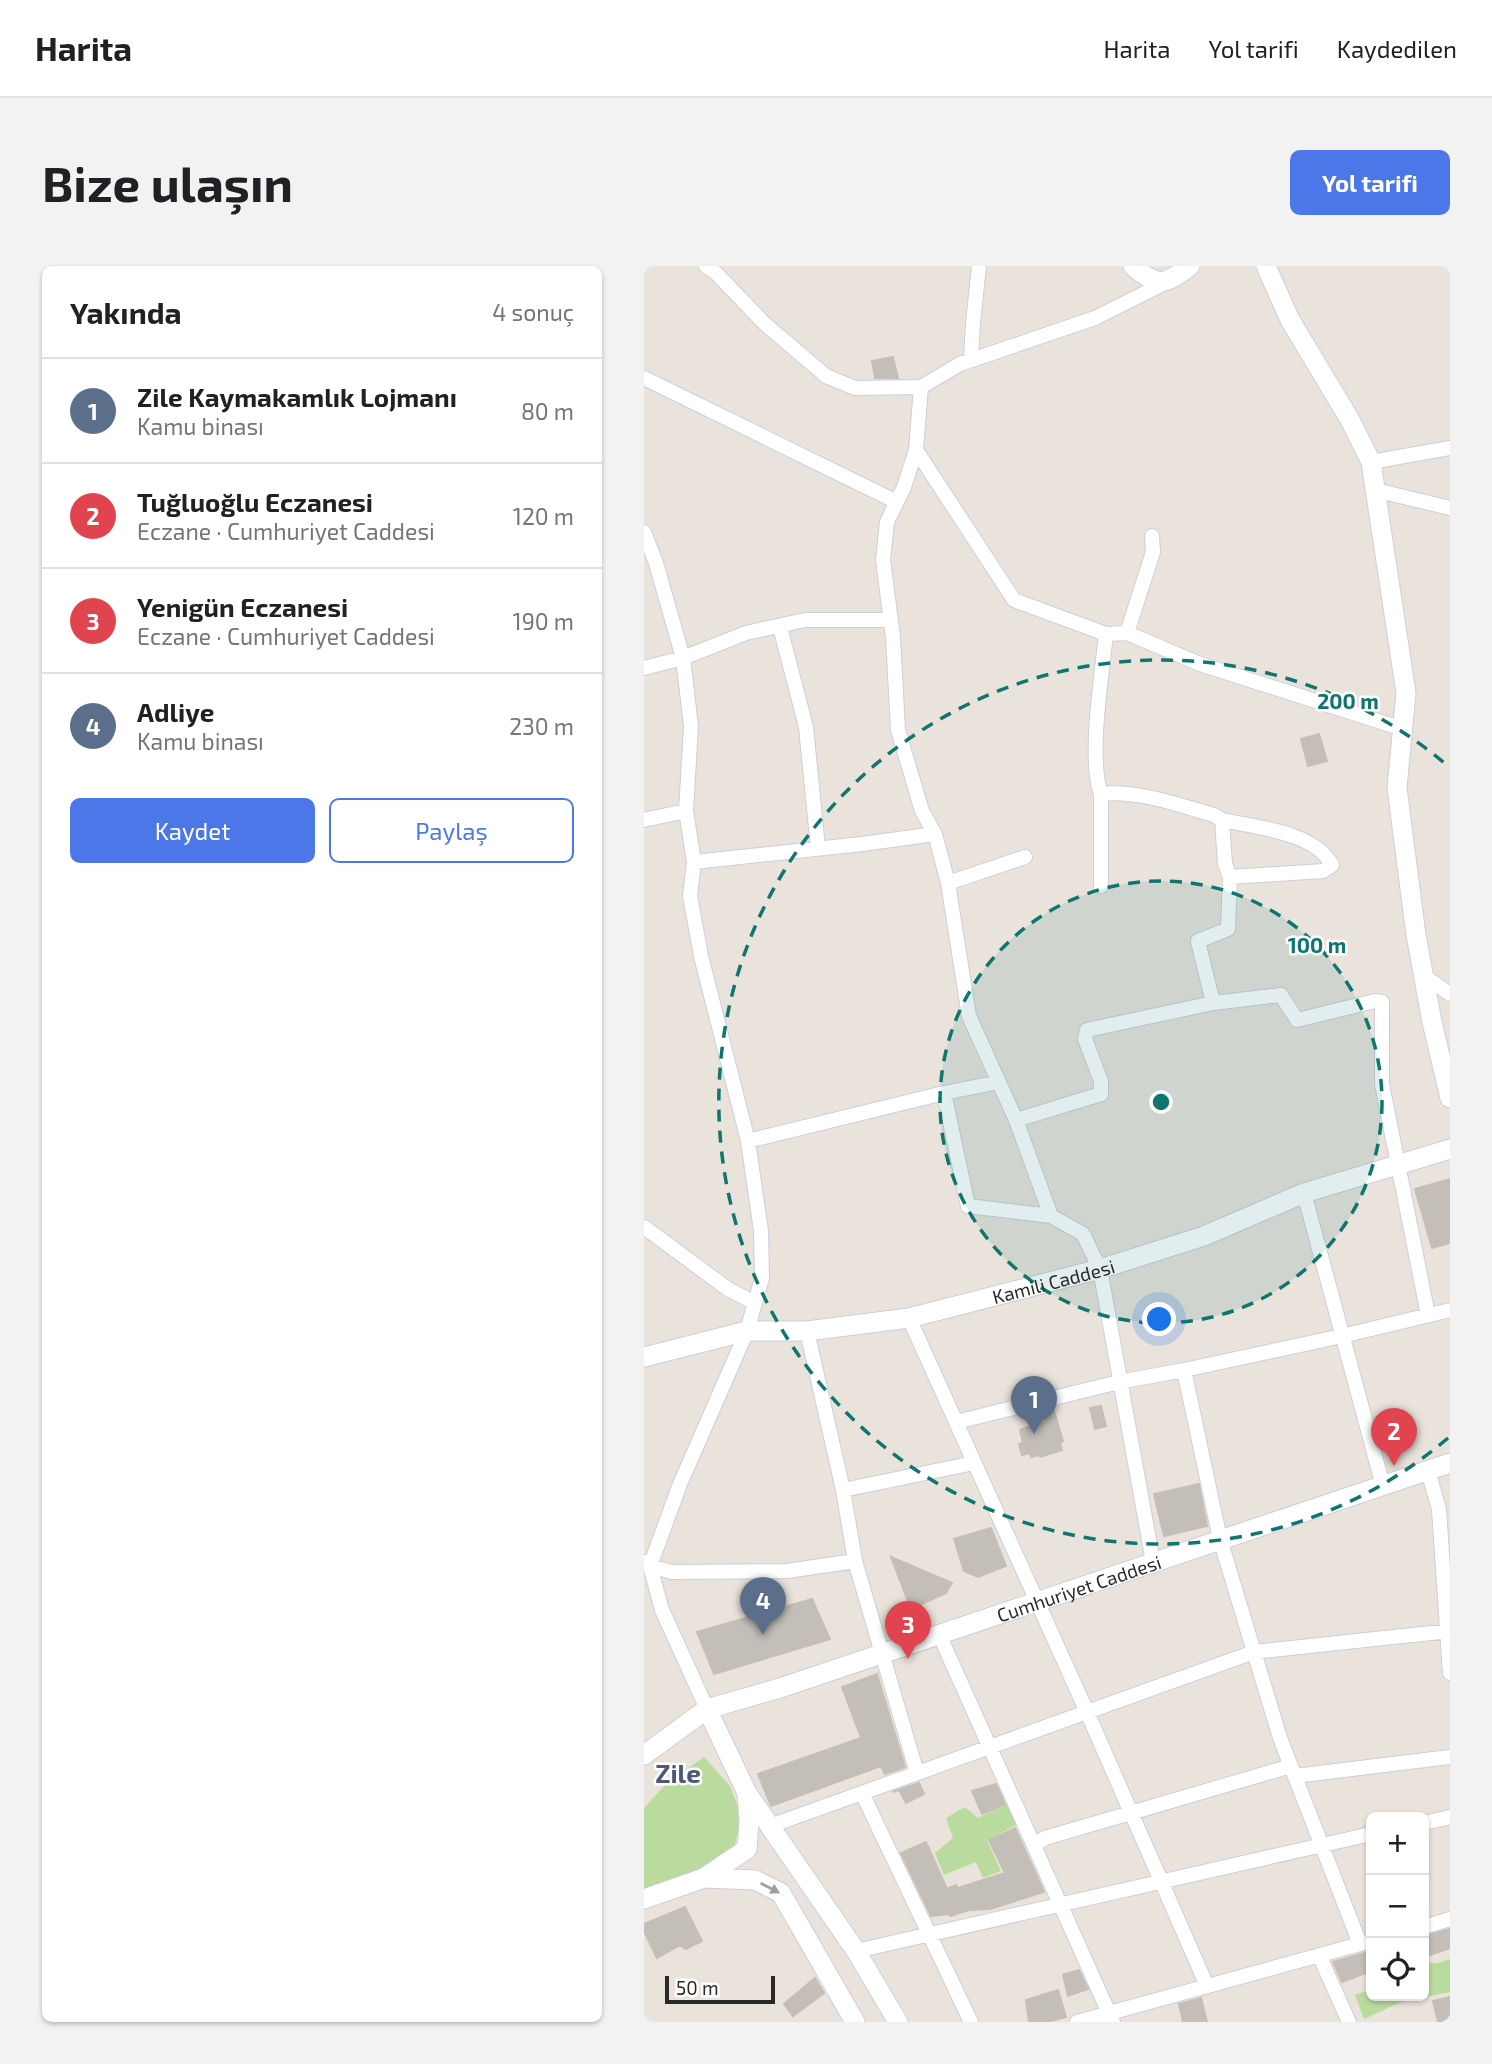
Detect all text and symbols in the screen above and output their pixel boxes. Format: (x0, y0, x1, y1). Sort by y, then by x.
text: Harita (35, 28, 132, 68)
text: Harita (1103, 34, 1171, 63)
text: Yol tarifi (1209, 34, 1299, 63)
text: Kaydedilen (1337, 34, 1457, 63)
button: Yol tarifi (1290, 150, 1450, 215)
text: Bize ulaşın (42, 153, 293, 212)
text: Yakında (70, 294, 182, 330)
text: 4 sonuç (492, 298, 574, 326)
text: Zile Kaymakamlık Lojmanı (137, 381, 457, 412)
text: 1 (88, 397, 98, 425)
text: 80 m (521, 397, 574, 425)
text: Kamu binası (137, 412, 264, 440)
text: Tuğluoğlu Eczanesi (137, 486, 373, 517)
text: 2 (86, 502, 100, 530)
text: 120 m (513, 502, 574, 530)
text: Eczane · Cumhuriyet Caddesi (137, 517, 435, 545)
text: Yenigün Eczanesi (137, 591, 348, 622)
text: 3 (86, 607, 100, 635)
text: 190 m (513, 607, 574, 635)
text: Eczane · Cumhuriyet Caddesi (137, 622, 435, 650)
text: 200 m (1317, 688, 1379, 713)
text: Adliye (137, 696, 214, 727)
text: 4 (86, 712, 100, 740)
text: 230 m (509, 712, 574, 740)
text: Kamu binası (137, 727, 264, 755)
button: Kaydet (70, 798, 315, 863)
button: Paylaş (329, 798, 574, 863)
text: 100 m (1288, 932, 1346, 957)
centre of rings (1149, 1090, 1173, 1114)
street label: Kamili Caddesi (990, 1254, 1117, 1308)
your location (1142, 1302, 1176, 1336)
pin: 1 (1011, 1376, 1057, 1434)
pin: 2 (1371, 1408, 1417, 1466)
street label: Cumhuriyet Caddesi (994, 1549, 1164, 1626)
pin: 4 (740, 1577, 786, 1635)
pin: 3 (885, 1601, 931, 1659)
district label: Zile (655, 1757, 701, 1788)
map controls (1366, 1812, 1429, 2001)
button: + (1366, 1812, 1429, 1875)
button: − (1366, 1875, 1429, 1938)
one-way arrow (760, 1882, 780, 1894)
button: locate (1366, 1938, 1429, 2001)
scale bar (665, 1973, 775, 2005)
text: 50 m (676, 1976, 719, 1999)

